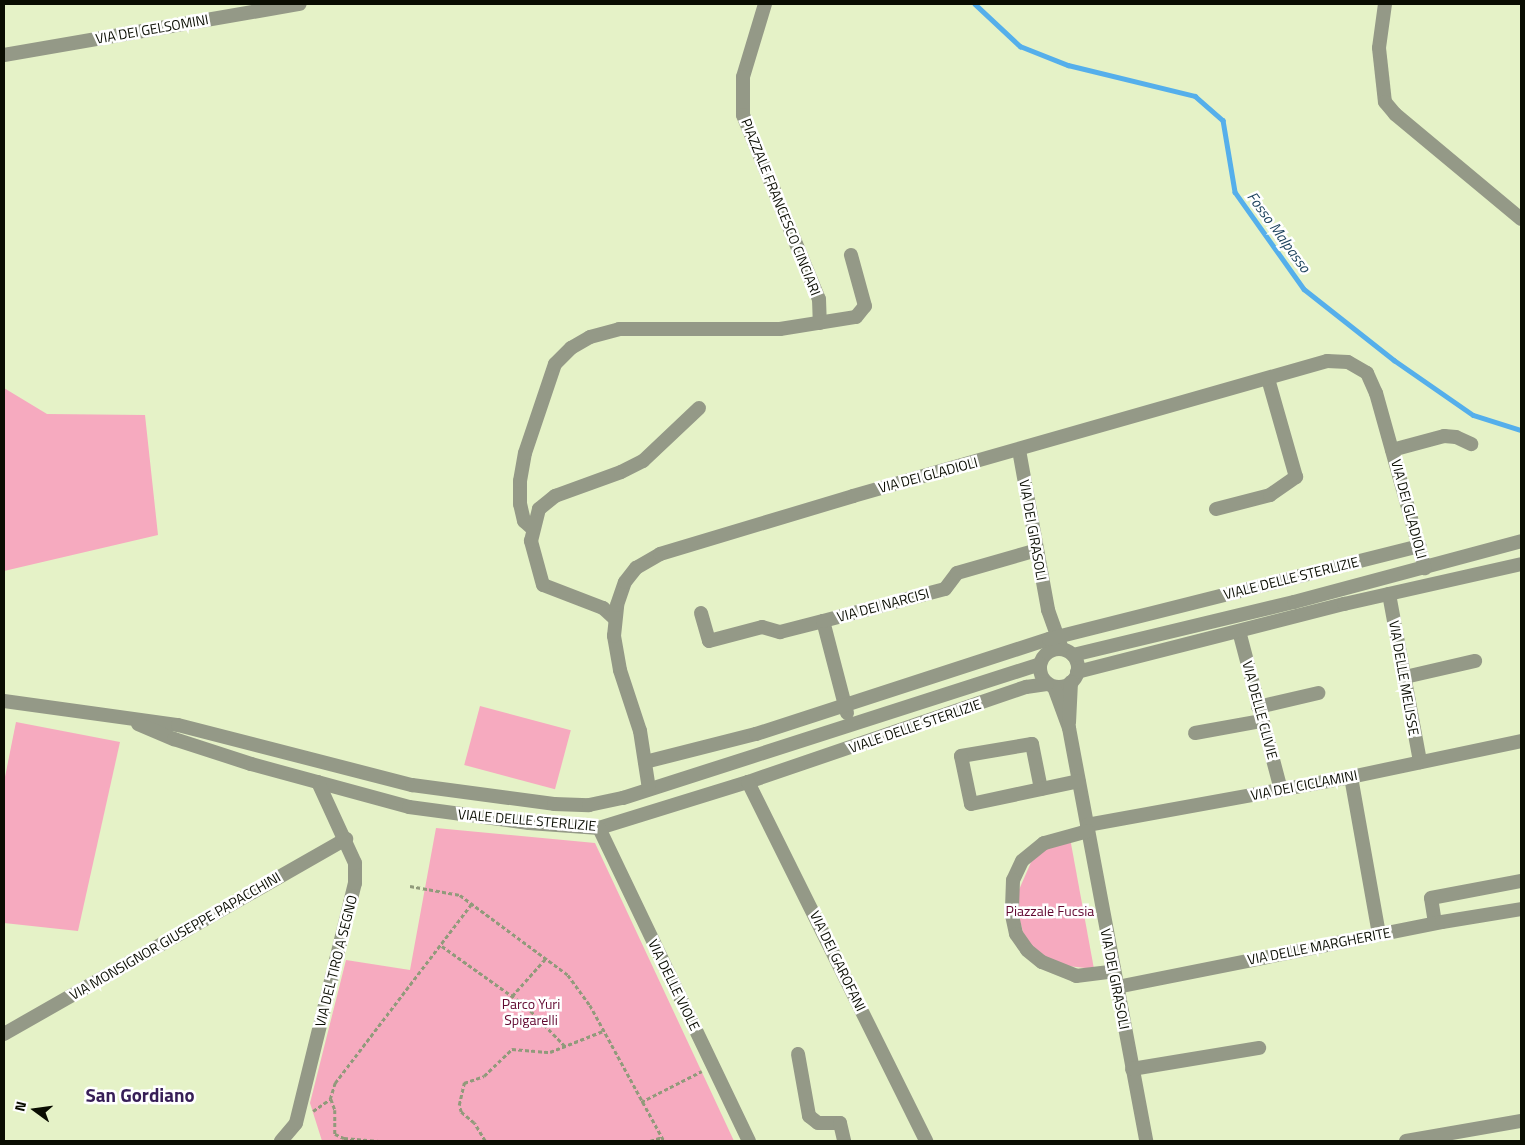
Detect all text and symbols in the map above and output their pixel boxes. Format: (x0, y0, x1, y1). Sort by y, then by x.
street label: VIA DEI GELSOMINI (94, 11, 210, 47)
street label: PIAZZALE FRANCESCO CINCIARI (738, 116, 824, 298)
water label: Fosso Malpasso (1244, 188, 1314, 276)
street label: VIA DEI GLADIOLI (877, 454, 979, 496)
street label: VIA DEI GLADIOLI (1388, 458, 1430, 560)
street label: VIA DEI GIRASOLI (1016, 478, 1050, 582)
street label: VIALE DELLE STERLIZIE (1222, 553, 1360, 603)
street label: VIA DEI NARCISI (835, 585, 931, 625)
street label: VIA DELLE MELISSE (1386, 619, 1422, 737)
street label: VIA DELLE CLIVIE (1239, 659, 1281, 761)
street label: VIALE DELLE STERLIZIE (847, 695, 983, 757)
street label: VIA DEI CICLAMINI (1249, 766, 1359, 804)
street label: VIALE DELLE STERLIZIE (457, 806, 597, 834)
street label: VIA MONSIGNOR GIUSEPPE PAPACCHINI (67, 869, 283, 1003)
street label: VIA DEL TIRO A SEGNO (311, 893, 361, 1029)
park label: Piazzale Fucsia (1006, 903, 1094, 919)
street label: VIA DEI GAROFANI (806, 908, 870, 1014)
street label: VIA DELLE MARGHERITE (1246, 924, 1392, 968)
street label: VIA DEI GIRASOLI (1097, 927, 1133, 1031)
street label: VIA DELLE VIOLE (645, 937, 703, 1033)
park label: Parco Yuri Spigarelli (502, 996, 560, 1028)
district label: San Gordiano (85, 1084, 195, 1106)
north arrow (10, 1085, 60, 1135)
text: N (9, 1099, 31, 1114)

